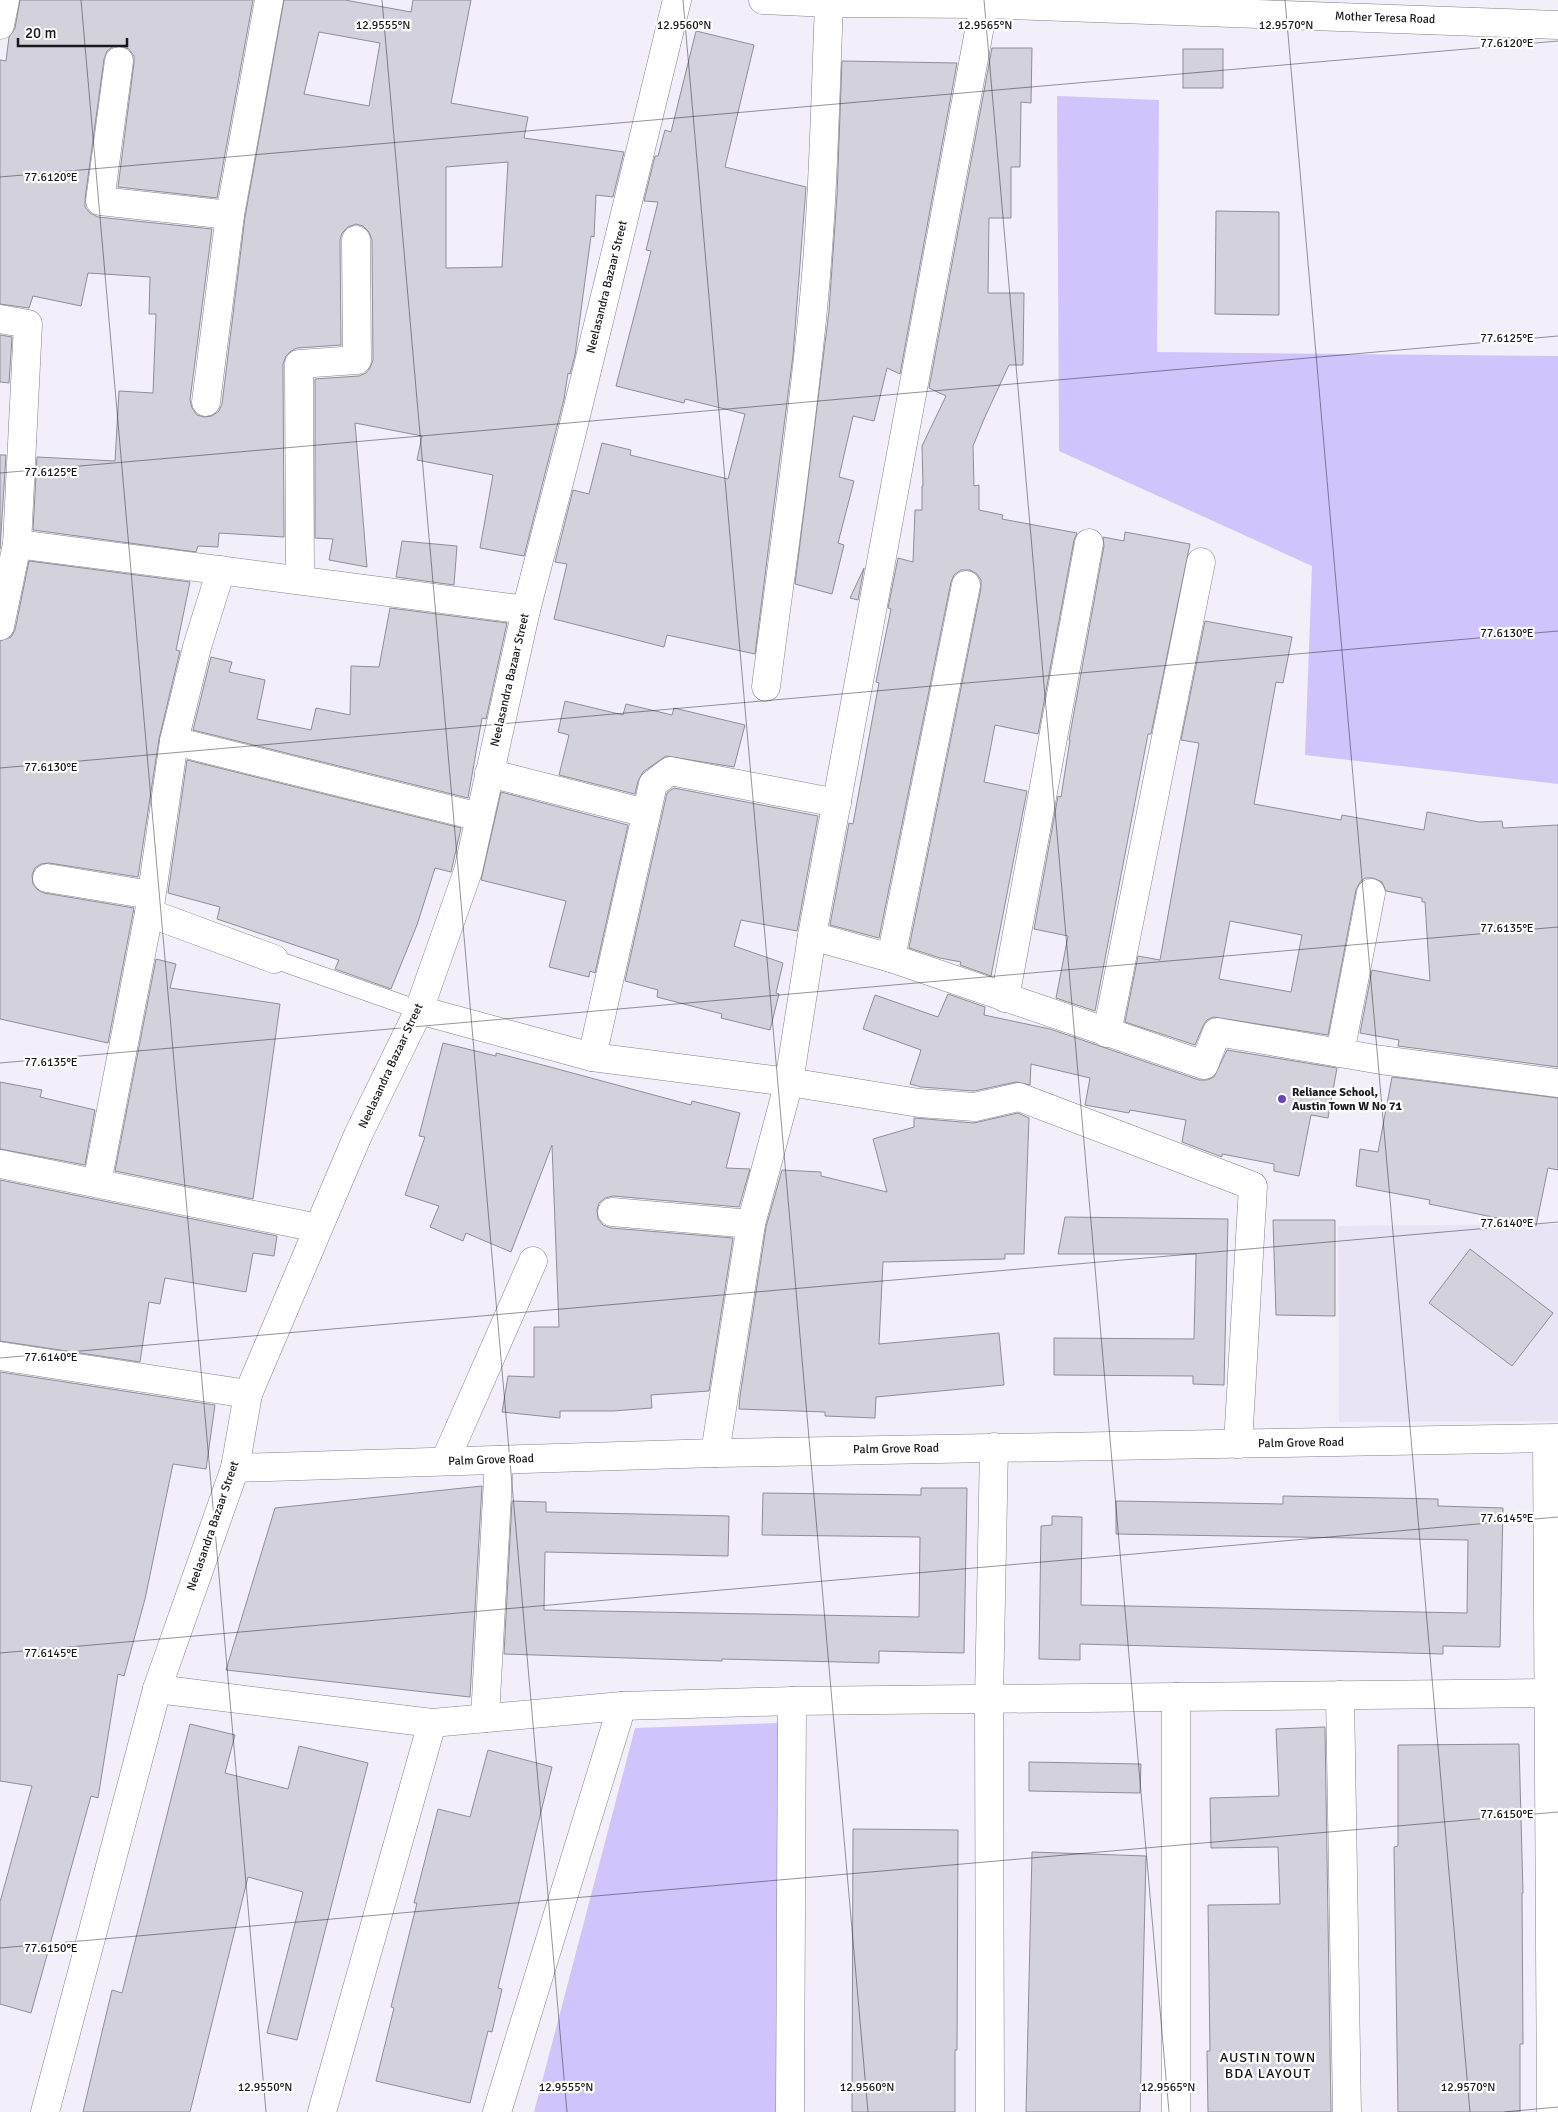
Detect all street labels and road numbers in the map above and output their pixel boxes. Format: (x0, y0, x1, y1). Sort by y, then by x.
street label: Mother Teresa Road (1335, 9, 1435, 27)
street label: Neelasandra Bazaar Street (583, 219, 631, 355)
street label: Neelasandra Bazaar Street (487, 612, 533, 748)
street label: Neelasandra Bazaar Street (355, 1001, 427, 1131)
street label: Palm Grove Road (1258, 1435, 1344, 1451)
street label: Palm Grove Road (853, 1441, 939, 1457)
street label: Palm Grove Road (448, 1451, 534, 1469)
street label: Neelasandra Bazaar Street (184, 1459, 242, 1593)

